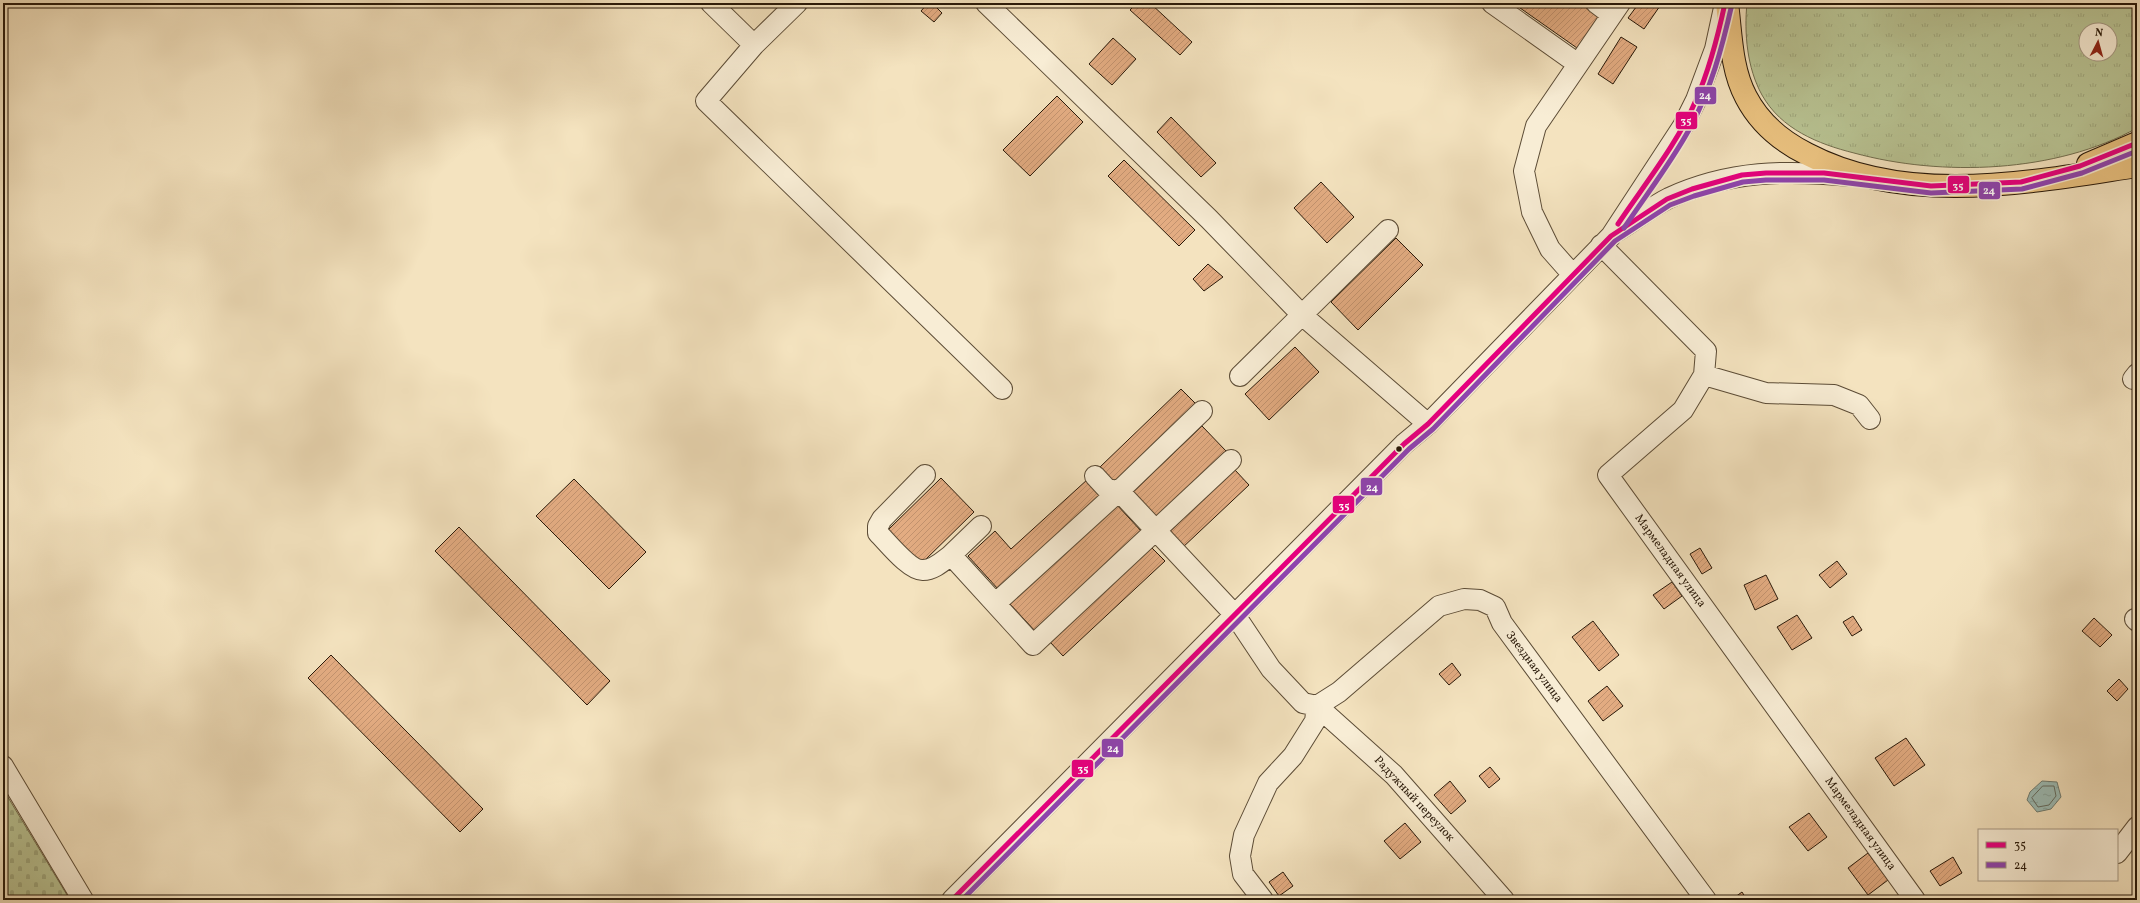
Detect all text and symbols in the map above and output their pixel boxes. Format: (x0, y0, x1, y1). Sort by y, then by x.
north arrow (2078, 22, 2118, 62)
text: N (2094, 26, 2104, 41)
line badge: 24 (1694, 86, 1717, 105)
text: 24 (1699, 89, 1711, 104)
line badge: 35 (1675, 111, 1698, 130)
text: 35 (1681, 114, 1691, 129)
line badge: 35 (1947, 175, 1970, 194)
text: 35 (1953, 179, 1963, 194)
line badge: 24 (1978, 181, 2001, 200)
text: 24 (1983, 184, 1995, 199)
unlabelled marker (1394, 444, 1404, 454)
line badge: 24 (1360, 477, 1383, 496)
text: 24 (1366, 481, 1378, 496)
line badge: 35 (1332, 495, 1355, 514)
text: 35 (1339, 499, 1349, 514)
street label: Мармеладная улица (1631, 511, 1709, 611)
street label: Звездная улица (1502, 628, 1566, 706)
line badge: 24 (1101, 738, 1124, 758)
text: 24 (1107, 742, 1119, 757)
street label: Радужный переулок (1370, 753, 1458, 846)
line badge: 35 (1071, 759, 1094, 778)
text: 35 (1078, 762, 1088, 777)
street label: Мармеладная улица (1821, 774, 1899, 874)
legend (1978, 829, 2118, 881)
text: 35 (2014, 838, 2026, 854)
text: 24 (2014, 858, 2027, 874)

